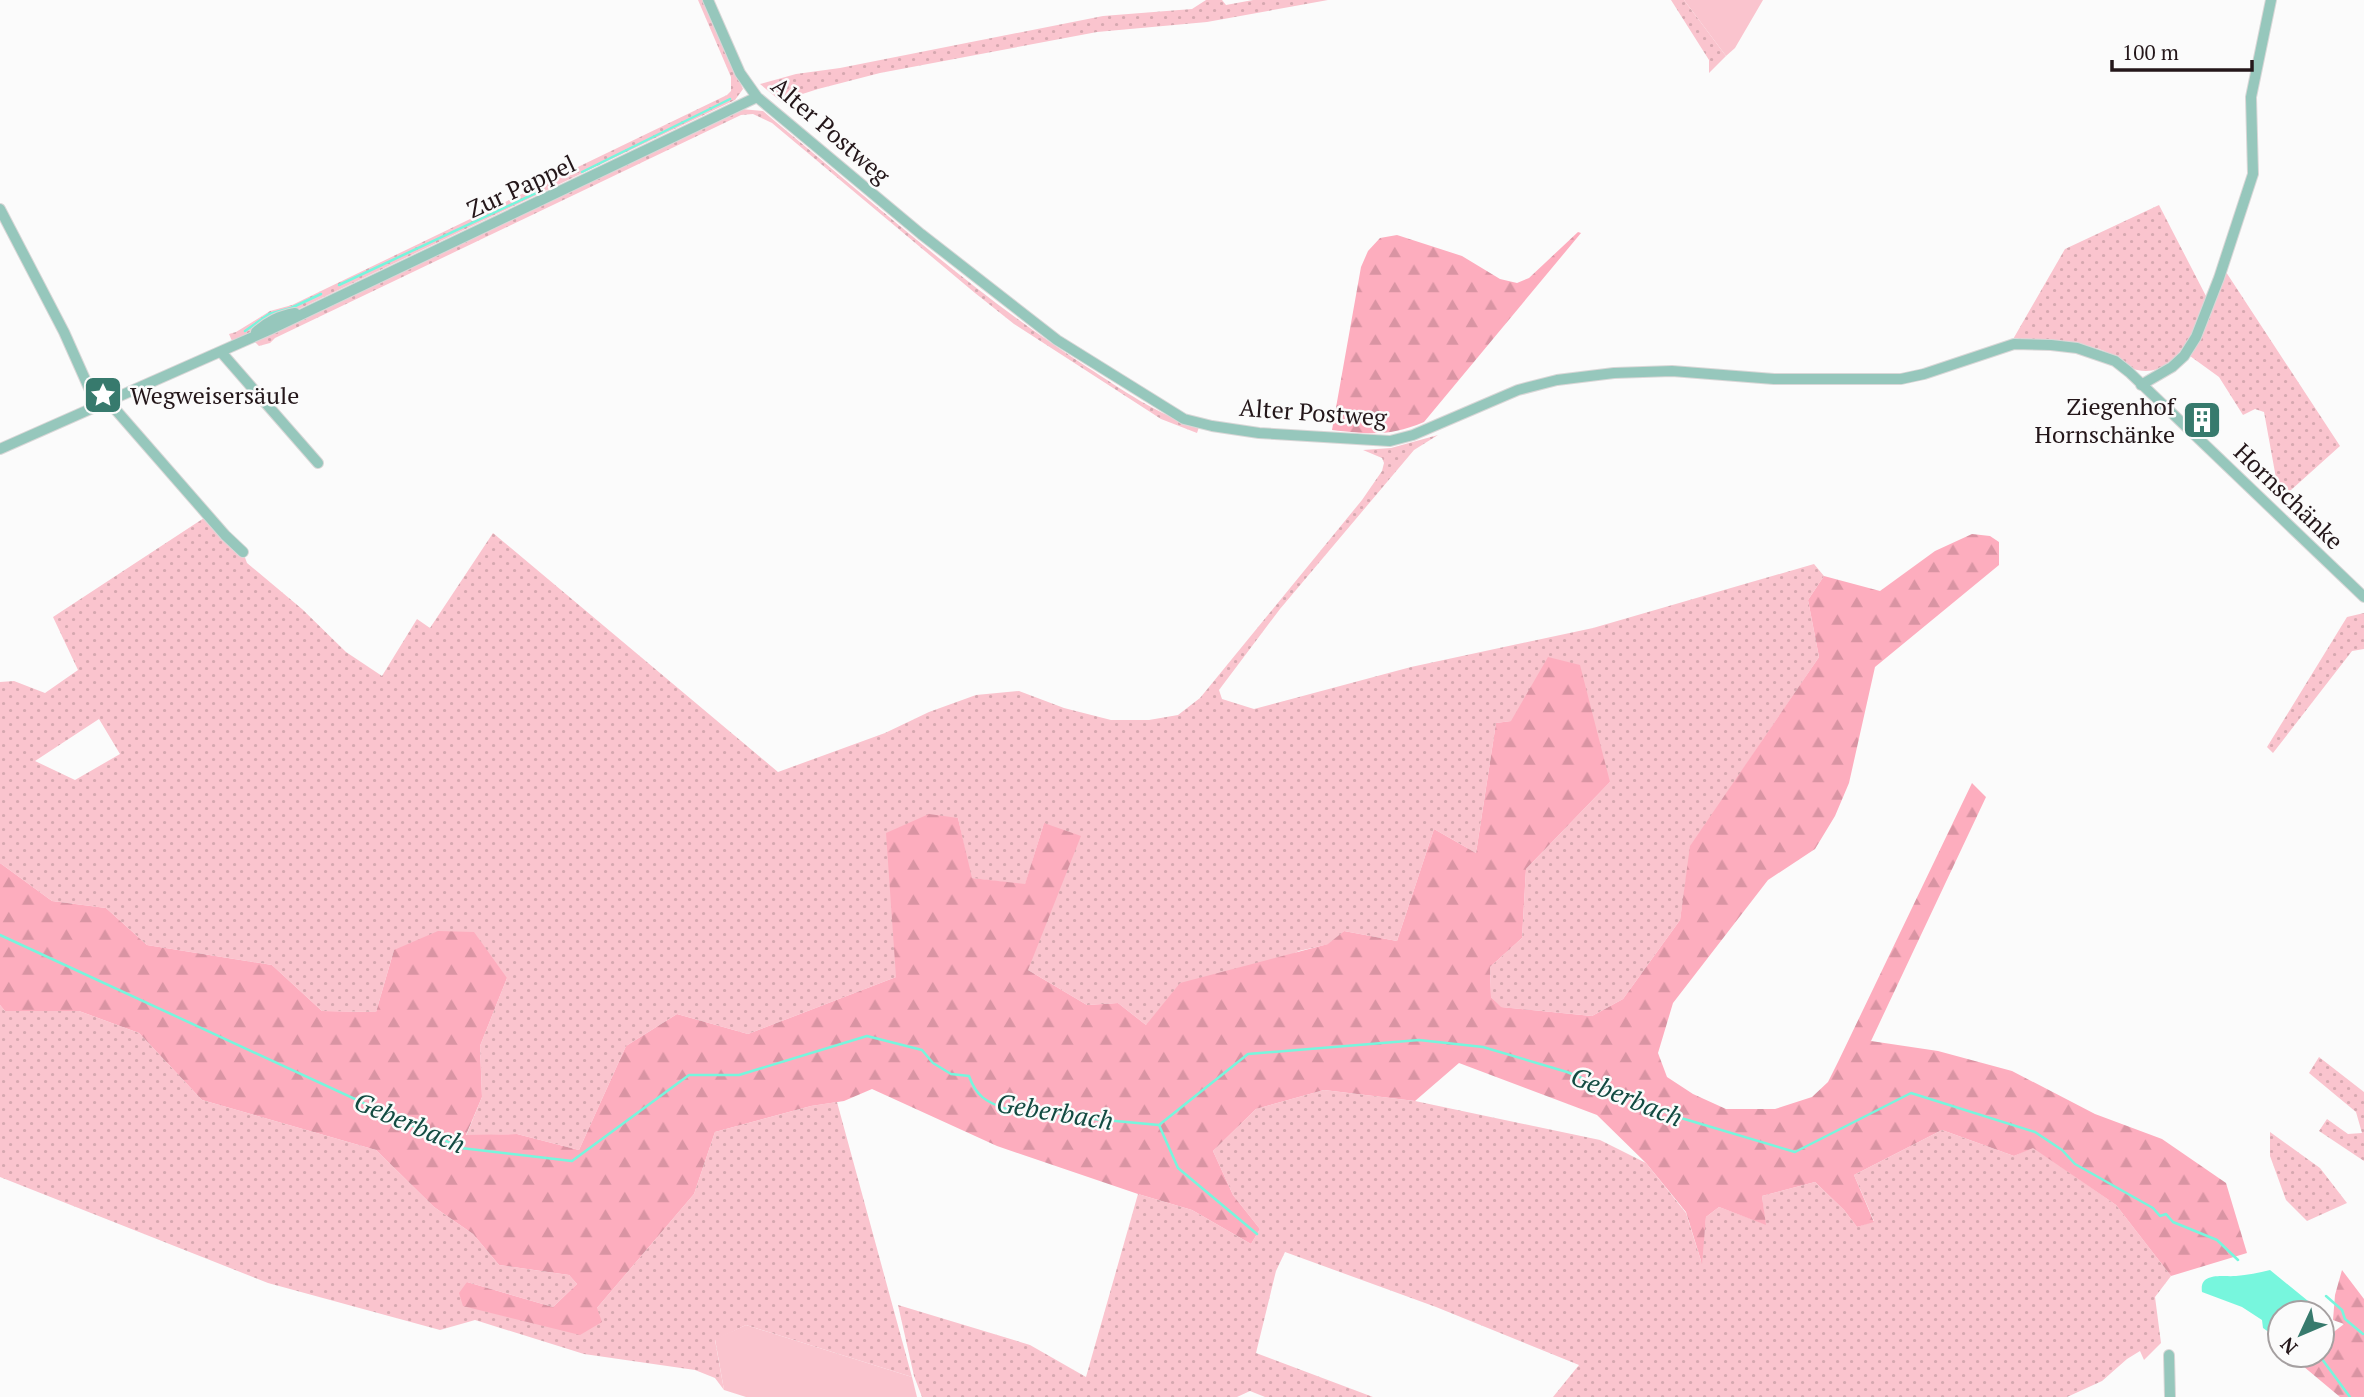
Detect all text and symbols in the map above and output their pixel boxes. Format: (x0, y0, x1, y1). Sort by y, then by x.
scale bar (2112, 28, 2252, 72)
text: 100 m (2122, 38, 2179, 66)
street label: Alter Postweg (765, 69, 898, 191)
street label: Zur Pappel (462, 147, 580, 225)
place icon: Wegweisersäule (82, 374, 124, 416)
place label: Wegweisersäule (130, 379, 299, 411)
place label: Ziegenhof Hornschänke (2035, 390, 2177, 450)
street label: Alter Postweg (1238, 391, 1388, 433)
building icon: Ziegenhof Hornschänke (2181, 399, 2223, 441)
street label: Hornschänke (2227, 436, 2351, 556)
water label: Geberbach (1566, 1058, 1688, 1134)
water label: Geberbach (349, 1083, 471, 1161)
water label: Geberbach (994, 1085, 1116, 1137)
north arrow (2266, 1299, 2336, 1369)
text: N (2274, 1332, 2302, 1360)

